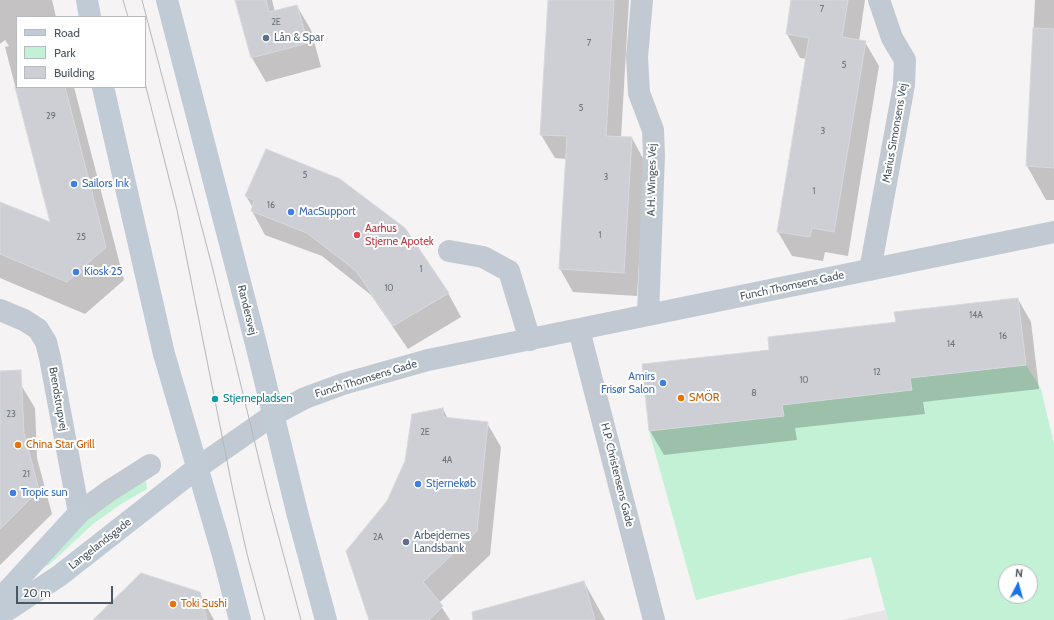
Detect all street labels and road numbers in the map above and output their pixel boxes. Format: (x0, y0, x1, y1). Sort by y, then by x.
street label: Marius Simonsens Vej (880, 82, 910, 184)
street label: A.H. Winges Vej (645, 144, 659, 216)
street label: Funch Thomsens Gade (739, 269, 845, 303)
street label: Randersvej (234, 284, 260, 336)
street label: Funch Thomsens Gade (313, 357, 419, 401)
street label: Brendstrupvej (46, 366, 70, 432)
street label: H.P. Christensens Gade (598, 422, 636, 528)
street label: Langelandsgade (66, 516, 134, 572)

